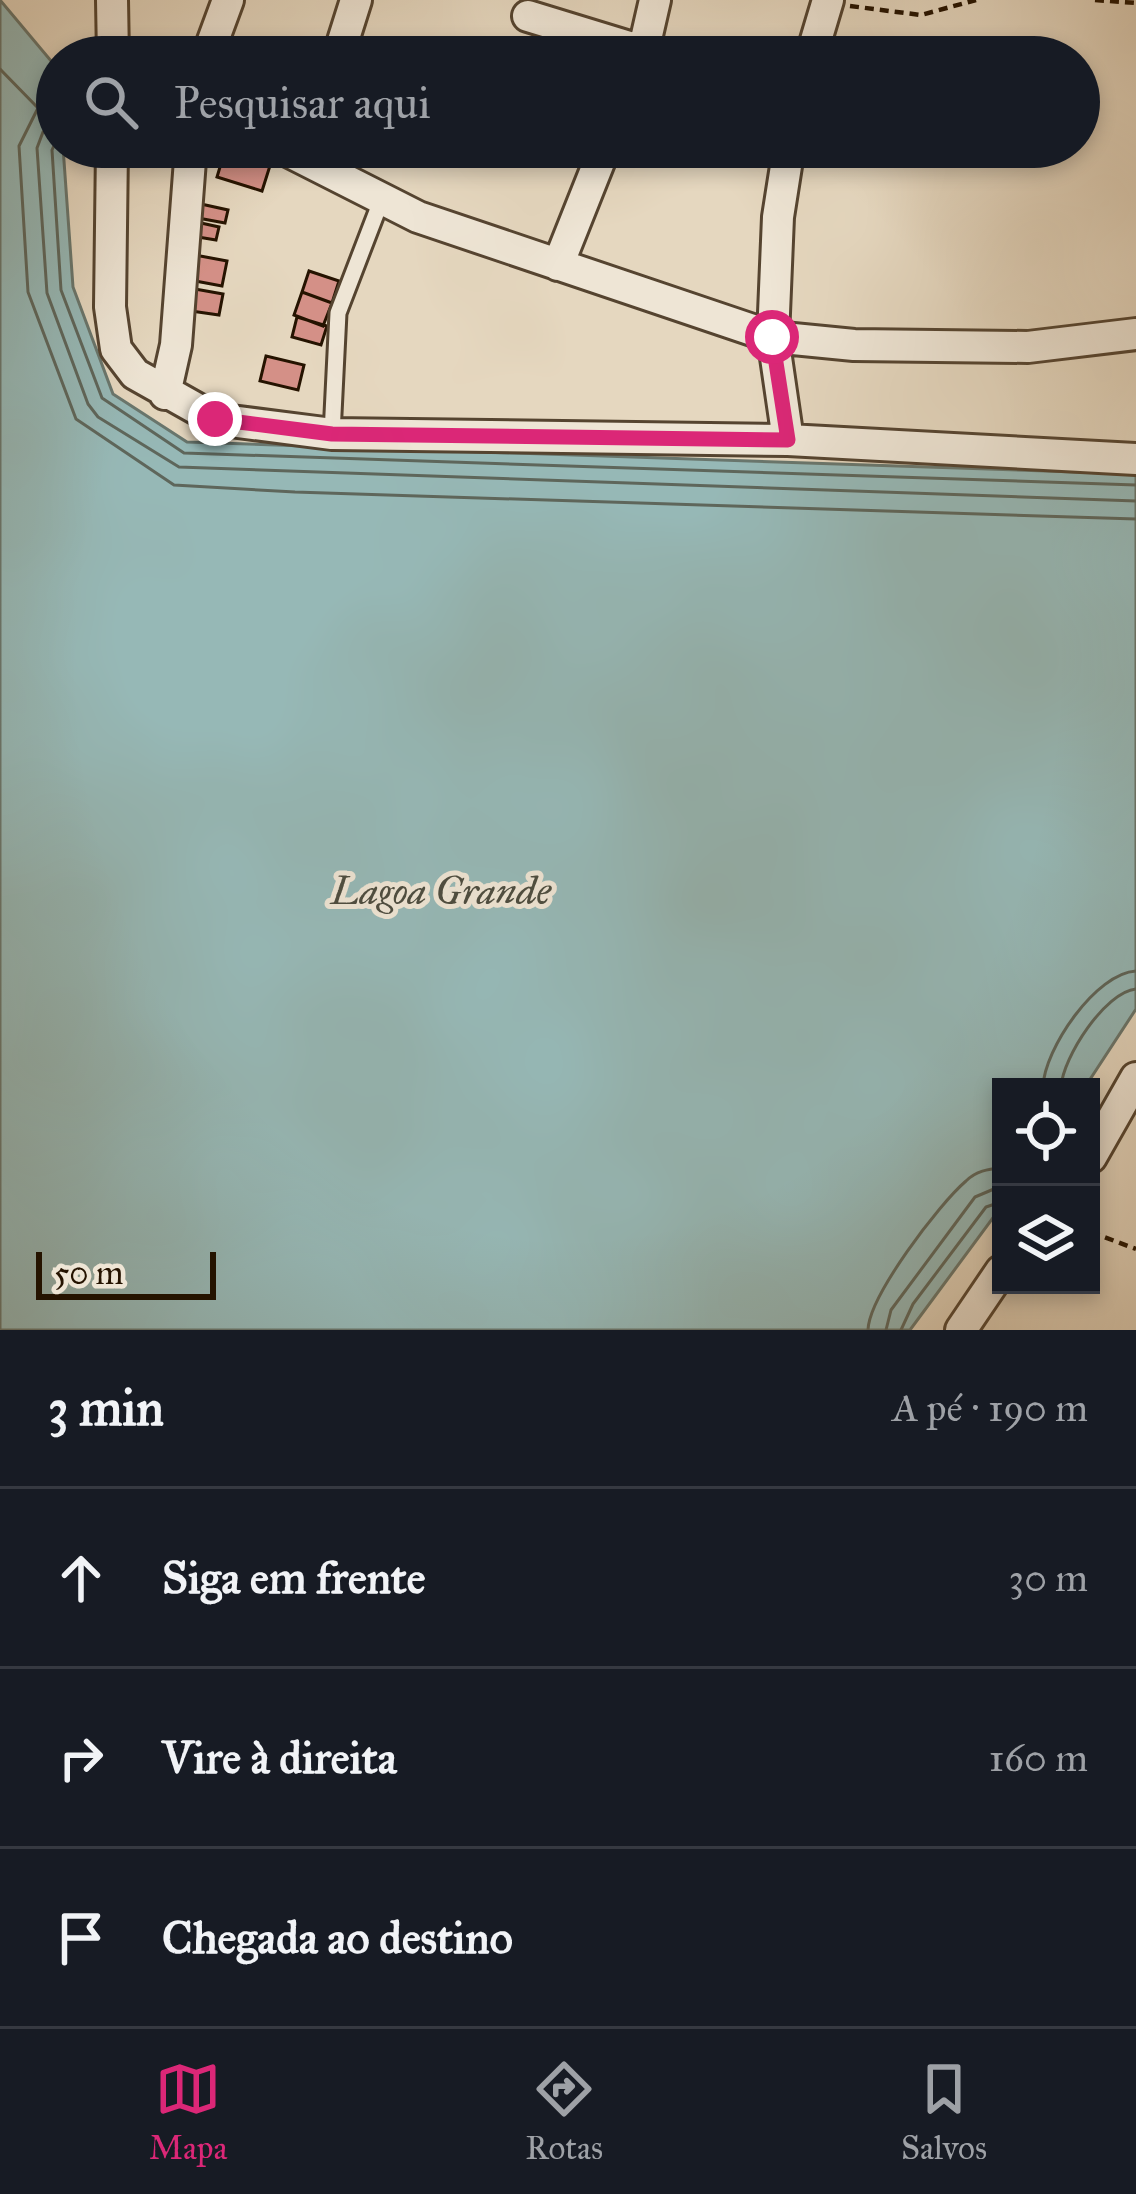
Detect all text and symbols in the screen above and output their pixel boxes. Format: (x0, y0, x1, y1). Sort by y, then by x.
search box (36, 36, 1100, 168)
icon: search (78, 69, 144, 135)
text: Pesquisar aqui (174, 75, 431, 130)
route start (745, 310, 799, 364)
route end (188, 392, 242, 446)
water label: Lagoa Grande (329, 867, 553, 915)
map controls (992, 1078, 1100, 1294)
button: locate (992, 1078, 1100, 1186)
button: layers (992, 1186, 1100, 1294)
scale bar (36, 1246, 216, 1299)
text: 50 m (54, 1253, 123, 1293)
text: 3 min (48, 1377, 164, 1439)
text: A pé · 190 m (892, 1384, 1088, 1432)
icon: ahead (48, 1545, 114, 1611)
text: Siga em frente (162, 1550, 426, 1605)
text: 30 m (1009, 1554, 1088, 1602)
icon: right (48, 1725, 114, 1791)
text: Vire à direita (162, 1730, 397, 1785)
text: 160 m (989, 1734, 1088, 1782)
icon: arrive (48, 1905, 114, 1971)
text: Chegada ao destino (162, 1910, 513, 1965)
tab: Mapa (149, 2056, 227, 2168)
tab: Rotas (525, 2056, 603, 2168)
tab: Salvos (901, 2056, 987, 2168)

